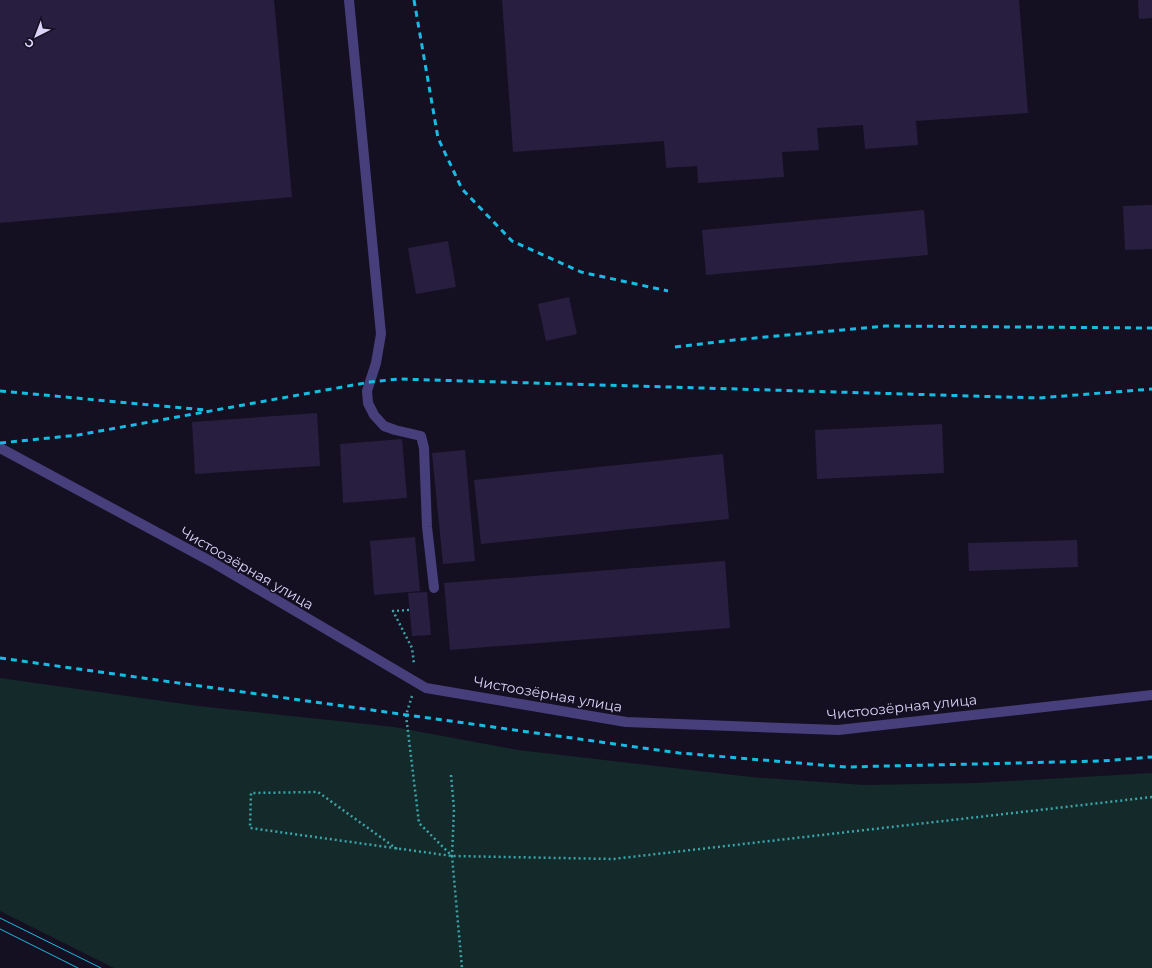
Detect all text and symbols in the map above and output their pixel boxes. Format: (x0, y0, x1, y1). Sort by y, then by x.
north arrow (16, 16, 56, 56)
text: С (22, 36, 37, 51)
street label: Чистоозёрная улица (177, 523, 317, 613)
street label: Чистоозёрная улица (472, 672, 624, 716)
street label: Чистоозёрная улица (826, 690, 978, 724)

